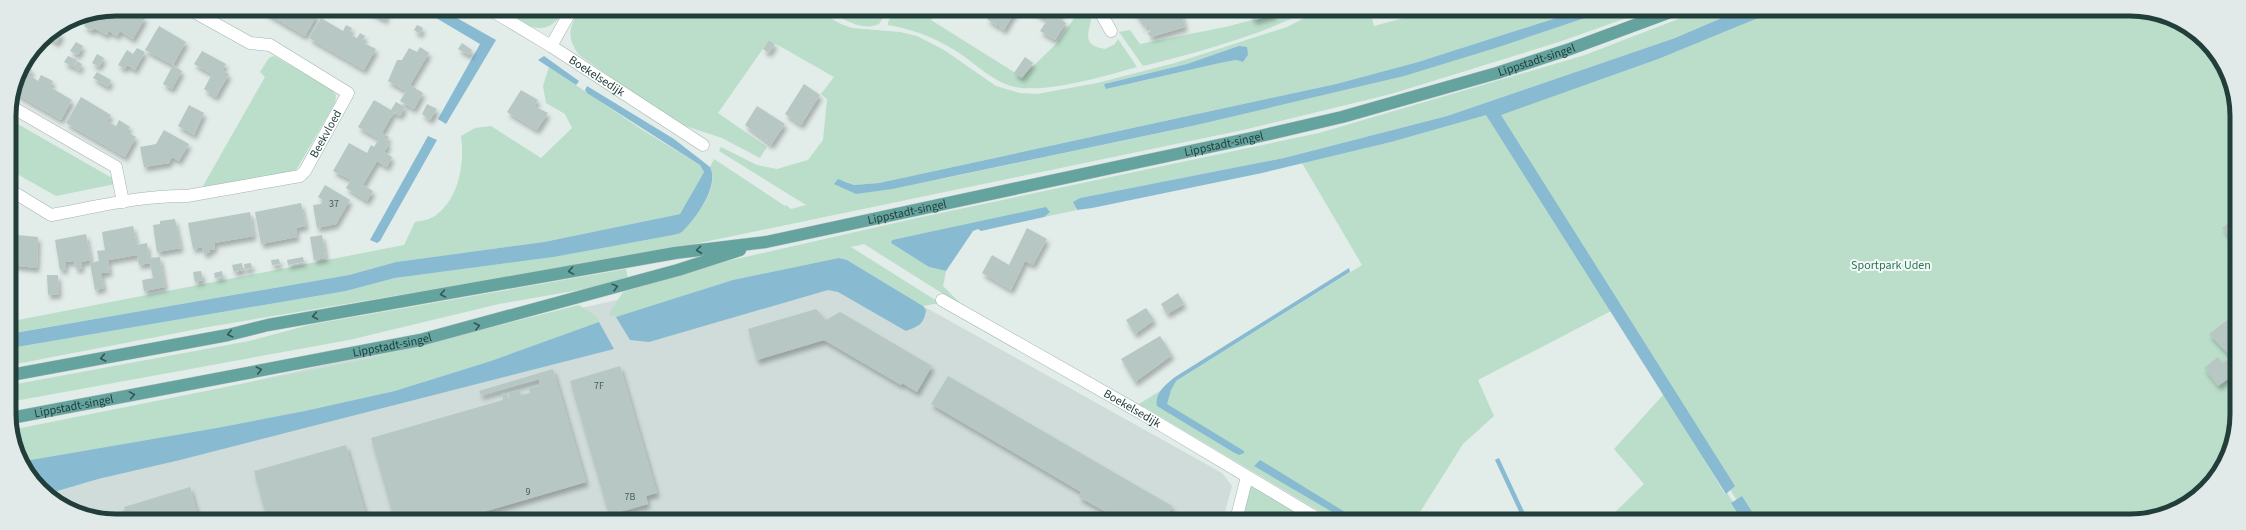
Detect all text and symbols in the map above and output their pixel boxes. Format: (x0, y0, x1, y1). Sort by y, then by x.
street label: Lippstadt-singel (1496, 40, 1578, 81)
street label: Boekelsedijk (565, 52, 628, 101)
street label: Beekvloed (306, 107, 346, 161)
street label: Lippstadt-singel (1183, 128, 1265, 161)
street label: Lippstadt-singel (866, 196, 948, 229)
house number: 37 (329, 197, 339, 211)
one-way arrow (696, 245, 702, 254)
park label: Sportpark Uden (1851, 257, 1931, 274)
one-way arrow (568, 266, 574, 275)
one-way arrow (612, 284, 619, 292)
one-way arrow (440, 289, 446, 297)
one-way arrow (312, 312, 318, 320)
one-way arrow (473, 322, 480, 331)
one-way arrow (227, 329, 233, 337)
street label: Lippstadt-singel (351, 329, 434, 362)
one-way arrow (99, 353, 106, 362)
one-way arrow (256, 367, 263, 375)
house number: 7F (594, 379, 604, 393)
street label: Boekelsedijk (1100, 385, 1164, 432)
street label: Lippstadt-singel (33, 391, 115, 422)
one-way arrow (129, 391, 135, 400)
house number: 9 (526, 485, 531, 499)
house number: 7B (625, 490, 636, 504)

